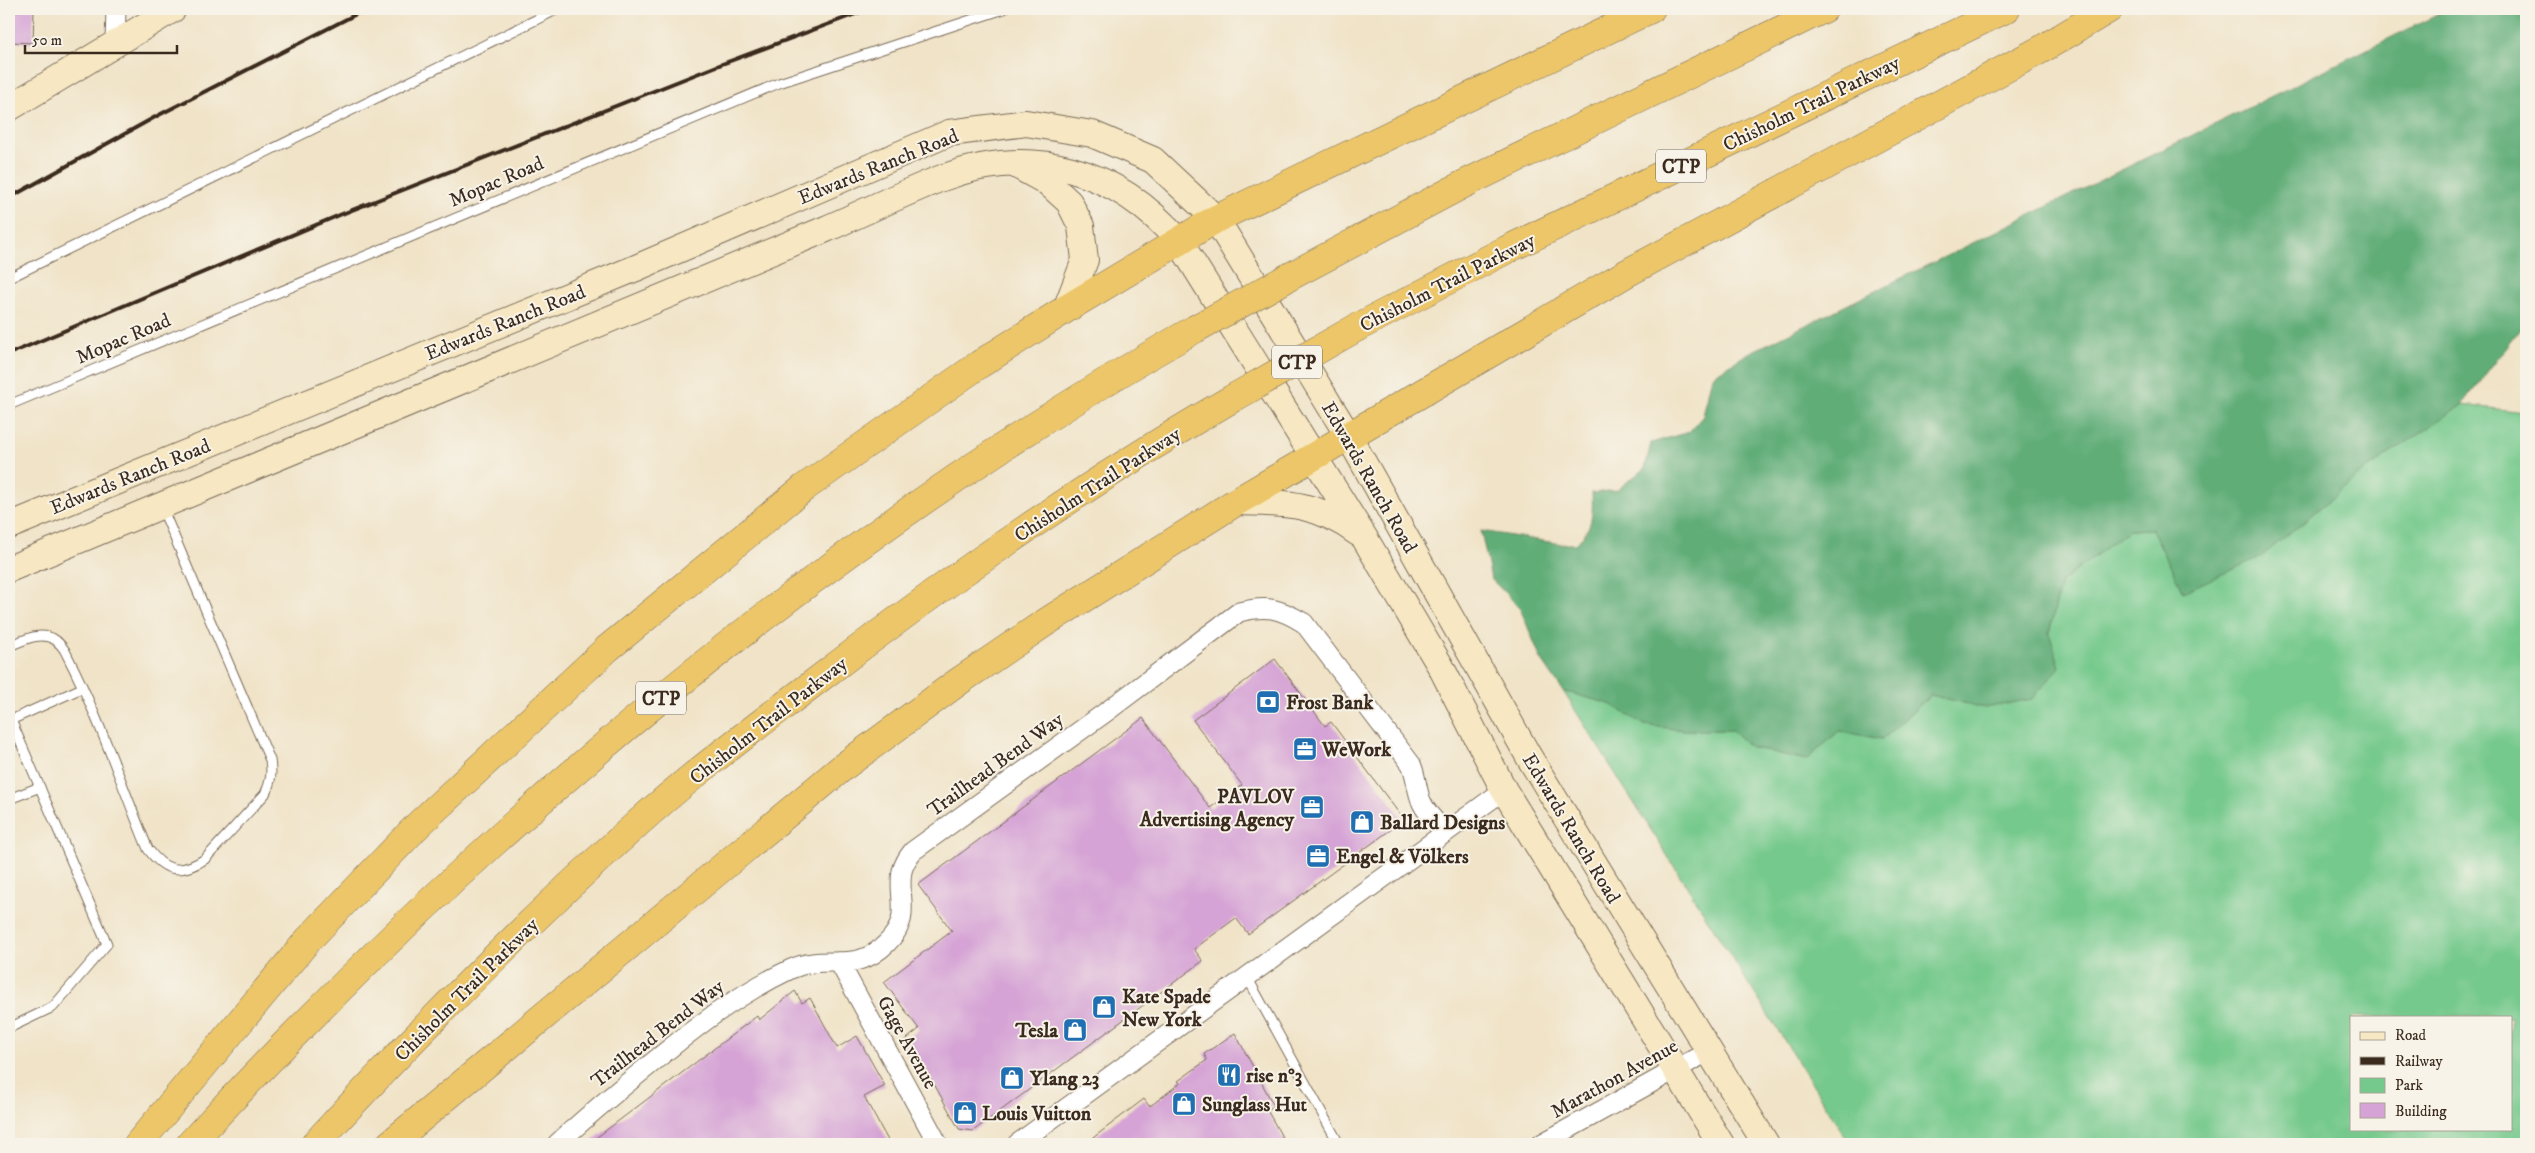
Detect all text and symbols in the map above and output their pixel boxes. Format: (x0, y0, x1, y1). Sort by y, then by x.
scale bar (25, 22, 178, 54)
text: 50 m (32, 31, 62, 50)
street label: Chisholm Trail Parkway (1719, 50, 1905, 158)
street label: Edwards Ranch Road (795, 124, 962, 211)
road number: CTP (1656, 150, 1706, 182)
street label: Mopac Road (445, 151, 548, 214)
street label: Chisholm Trail Parkway (1356, 228, 1540, 338)
street label: Edwards Ranch Road (422, 280, 589, 367)
street label: Mopac Road (72, 308, 175, 371)
road number: CTP (1272, 346, 1322, 378)
street label: Edwards Ranch Road (1315, 398, 1422, 558)
street label: Chisholm Trail Parkway (1010, 422, 1186, 548)
street label: Edwards Ranch Road (47, 434, 214, 521)
street label: Chisholm Trail Parkway (685, 651, 853, 791)
road number: CTP (636, 681, 686, 714)
bank icon: Frost Bank (1255, 689, 1281, 715)
place label: Frost Bank (1286, 691, 1374, 716)
street label: Trailhead Bend Way (923, 707, 1069, 823)
office icon: WeWork (1292, 736, 1318, 762)
place label: WeWork (1321, 738, 1392, 763)
street label: Edwards Ranch Road (1516, 749, 1625, 908)
place label: PAVLOV Advertising Agency (1139, 785, 1295, 833)
office icon: PAVLOV Advertising Agency (1299, 794, 1325, 820)
shop icon: Ballard Designs (1349, 809, 1375, 835)
place label: Ballard Designs (1380, 811, 1506, 836)
office icon: Engel & Völkers (1305, 843, 1331, 869)
place label: Engel & Völkers (1336, 845, 1469, 870)
street label: Chisholm Trail Parkway (390, 912, 545, 1067)
street label: Trailhead Bend Way (586, 974, 730, 1094)
place label: Kate Spade New York (1122, 985, 1212, 1033)
street label: Gage Avenue (871, 992, 942, 1094)
shop icon: Kate Spade New York (1091, 994, 1117, 1020)
legend (2350, 1016, 2512, 1130)
shop icon: Tesla (1062, 1017, 1088, 1043)
place label: Tesla (1014, 1019, 1058, 1044)
text: Road (2395, 1026, 2427, 1045)
street label: Marathon Avenue (1547, 1034, 1683, 1125)
text: Railway (2395, 1052, 2443, 1071)
restaurant icon: rise n°3 (1216, 1062, 1242, 1088)
place label: rise n°3 (1246, 1064, 1302, 1089)
shop icon: Ylang 23 (999, 1065, 1025, 1091)
place label: Ylang 23 (1029, 1067, 1099, 1092)
text: Park (2395, 1076, 2424, 1095)
shop icon: Sunglass Hut (1171, 1091, 1197, 1117)
place label: Sunglass Hut (1202, 1093, 1308, 1118)
shop icon: Louis Vuitton (952, 1100, 978, 1126)
place label: Louis Vuitton (982, 1102, 1092, 1127)
text: Building (2395, 1102, 2447, 1121)

